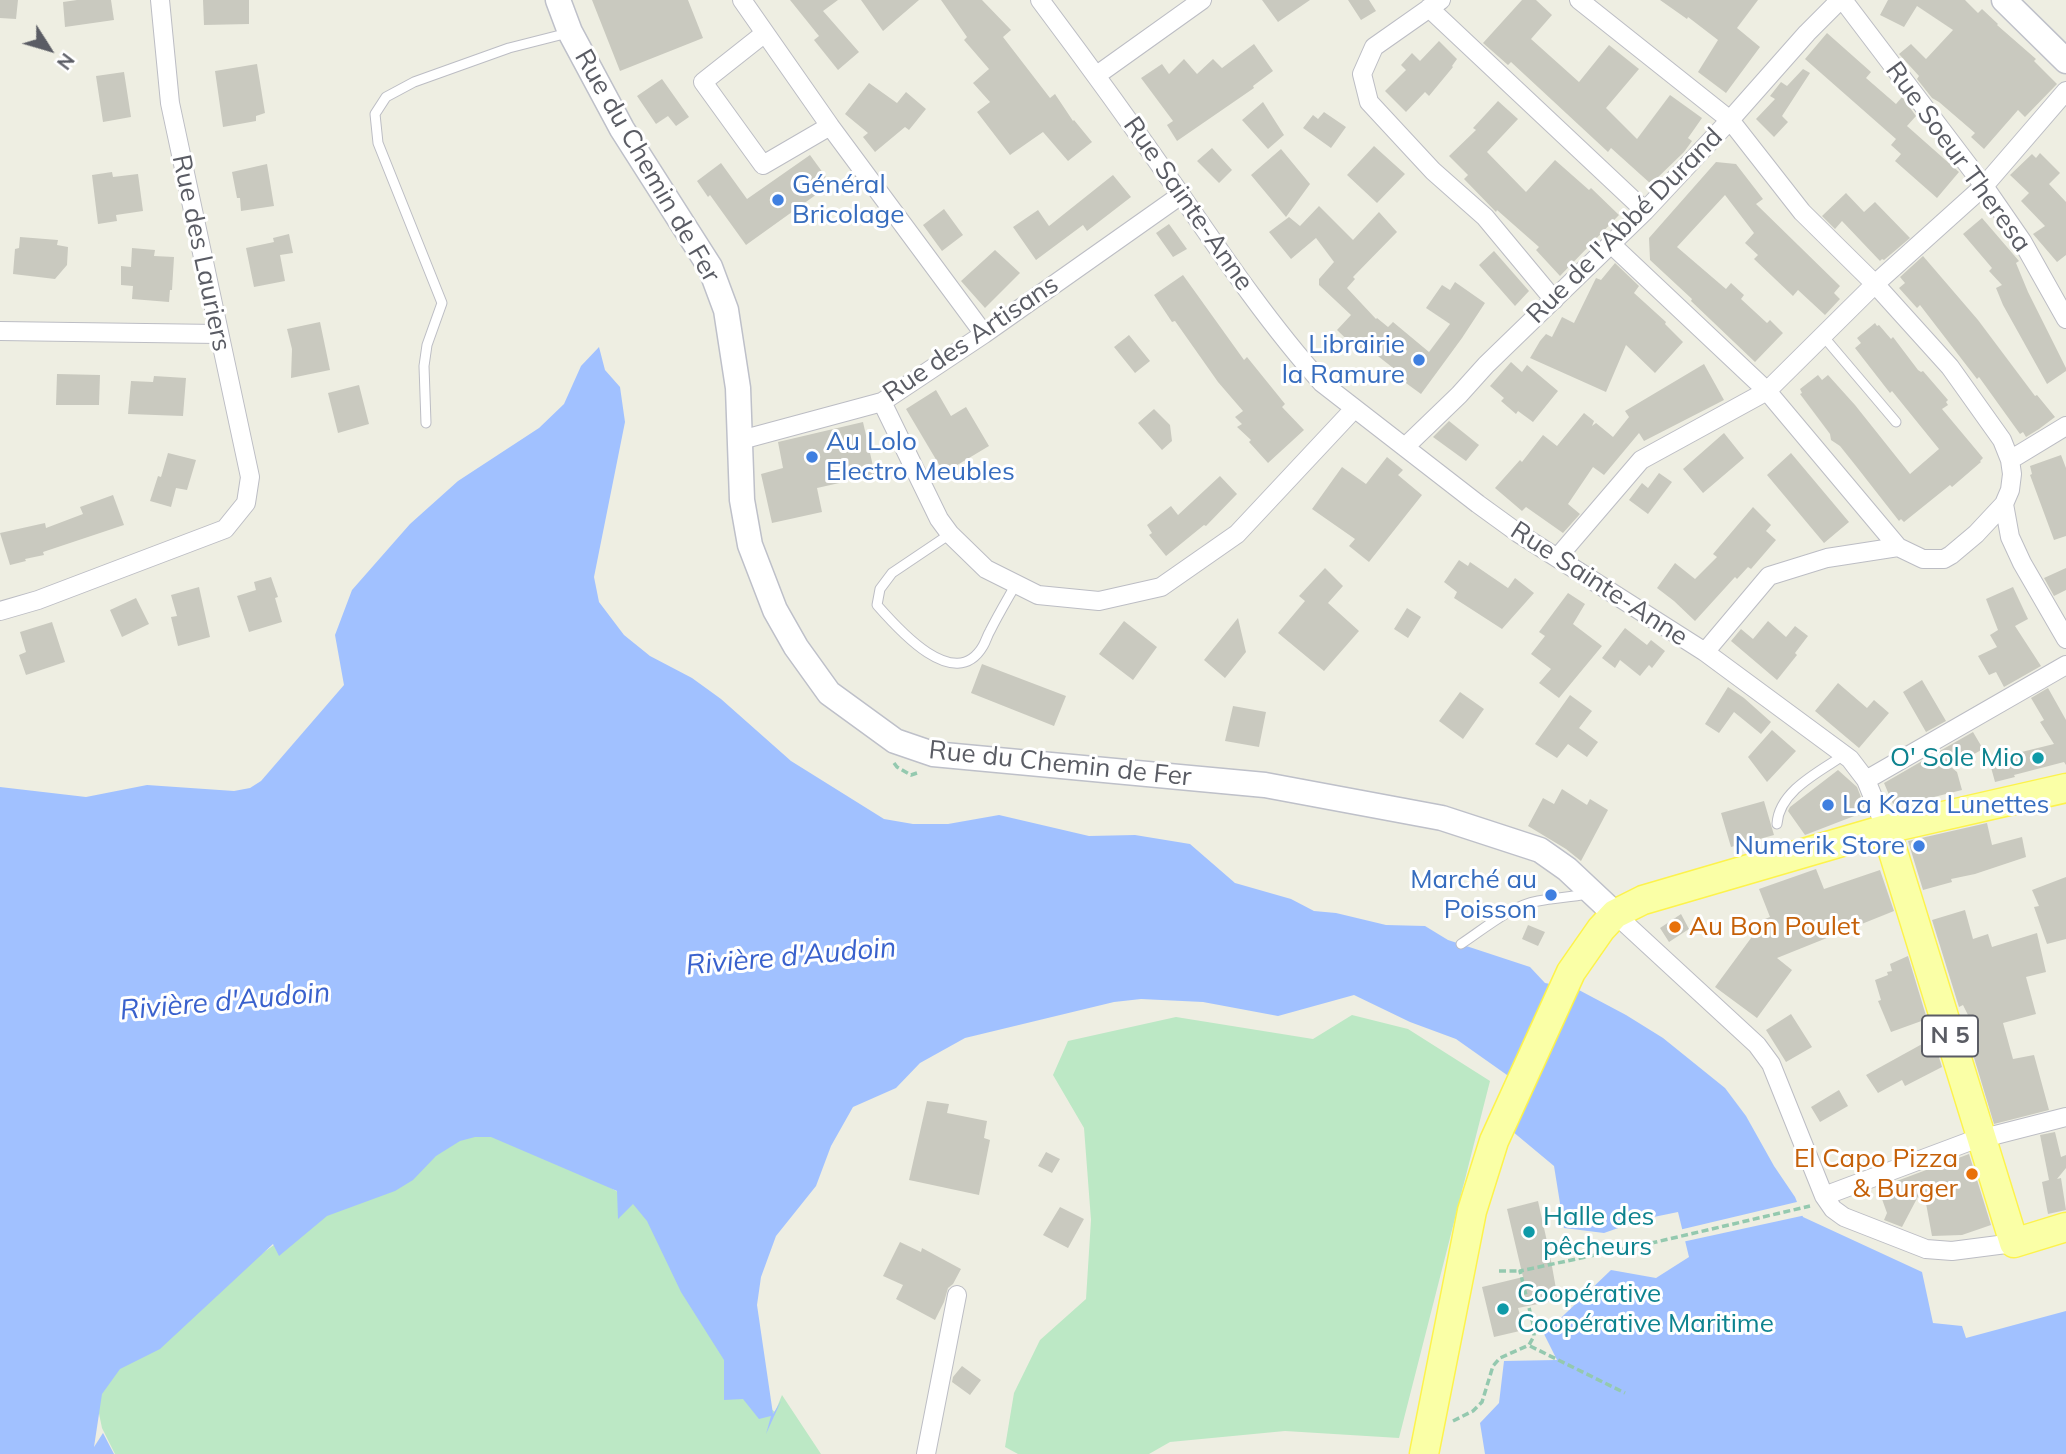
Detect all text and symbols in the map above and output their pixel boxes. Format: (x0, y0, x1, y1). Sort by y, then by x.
north arrow (14, 14, 84, 84)
street label: Rue du Chemin de Fer (568, 44, 726, 288)
text: N (52, 49, 80, 75)
street label: Rue Soeur Theresa (1879, 56, 2037, 258)
street label: Rue Sainte-Anne (1116, 111, 1260, 297)
street label: Rue de l'Abbé Durand (1521, 122, 1729, 330)
street label: Rue des Lauriers (165, 152, 237, 354)
place label: Général Bricolage (792, 169, 904, 230)
marker: Général Bricolage (770, 192, 786, 208)
street label: Rue des Artisans (878, 269, 1064, 409)
place label: Librairie la Ramure (1282, 329, 1405, 390)
marker: Librairie la Ramure (1411, 352, 1427, 368)
place label: Au Lolo Electro Meubles (826, 426, 1015, 488)
marker: Au Lolo Electro Meubles (804, 449, 820, 465)
street label: Rue Sainte-Anne (1505, 515, 1693, 653)
street label: Rue du Chemin de Fer (927, 735, 1193, 793)
place label: O' Sole Mio (1890, 742, 2024, 774)
marker: O' Sole Mio (2030, 750, 2046, 766)
place label: La Kaza Lunettes (1842, 789, 2049, 821)
marker: La Kaza Lunettes (1820, 797, 1836, 813)
place label: Numerik Store (1734, 830, 1905, 862)
marker: Numerik Store (1911, 838, 1927, 854)
place label: Marché au Poisson (1410, 864, 1537, 926)
marker: Marché au Poisson (1543, 887, 1559, 903)
place label: Au Bon Poulet (1689, 911, 1860, 943)
marker: Au Bon Poulet (1667, 919, 1683, 935)
water label: Rivière d'Audoin (684, 931, 898, 983)
water label: Rivière d'Audoin (118, 976, 332, 1028)
road number: N 5 (1922, 1016, 1978, 1056)
place label: El Capo Pizza & Burger (1794, 1143, 1958, 1204)
marker: El Capo Pizza & Burger (1964, 1166, 1980, 1182)
place label: Halle des pêcheurs (1543, 1201, 1654, 1262)
marker: Halle des pêcheurs (1521, 1224, 1537, 1240)
place label: Coopérative Coopérative Maritime (1517, 1278, 1774, 1340)
marker: Coopérative Coopérative Maritime (1495, 1301, 1511, 1317)

